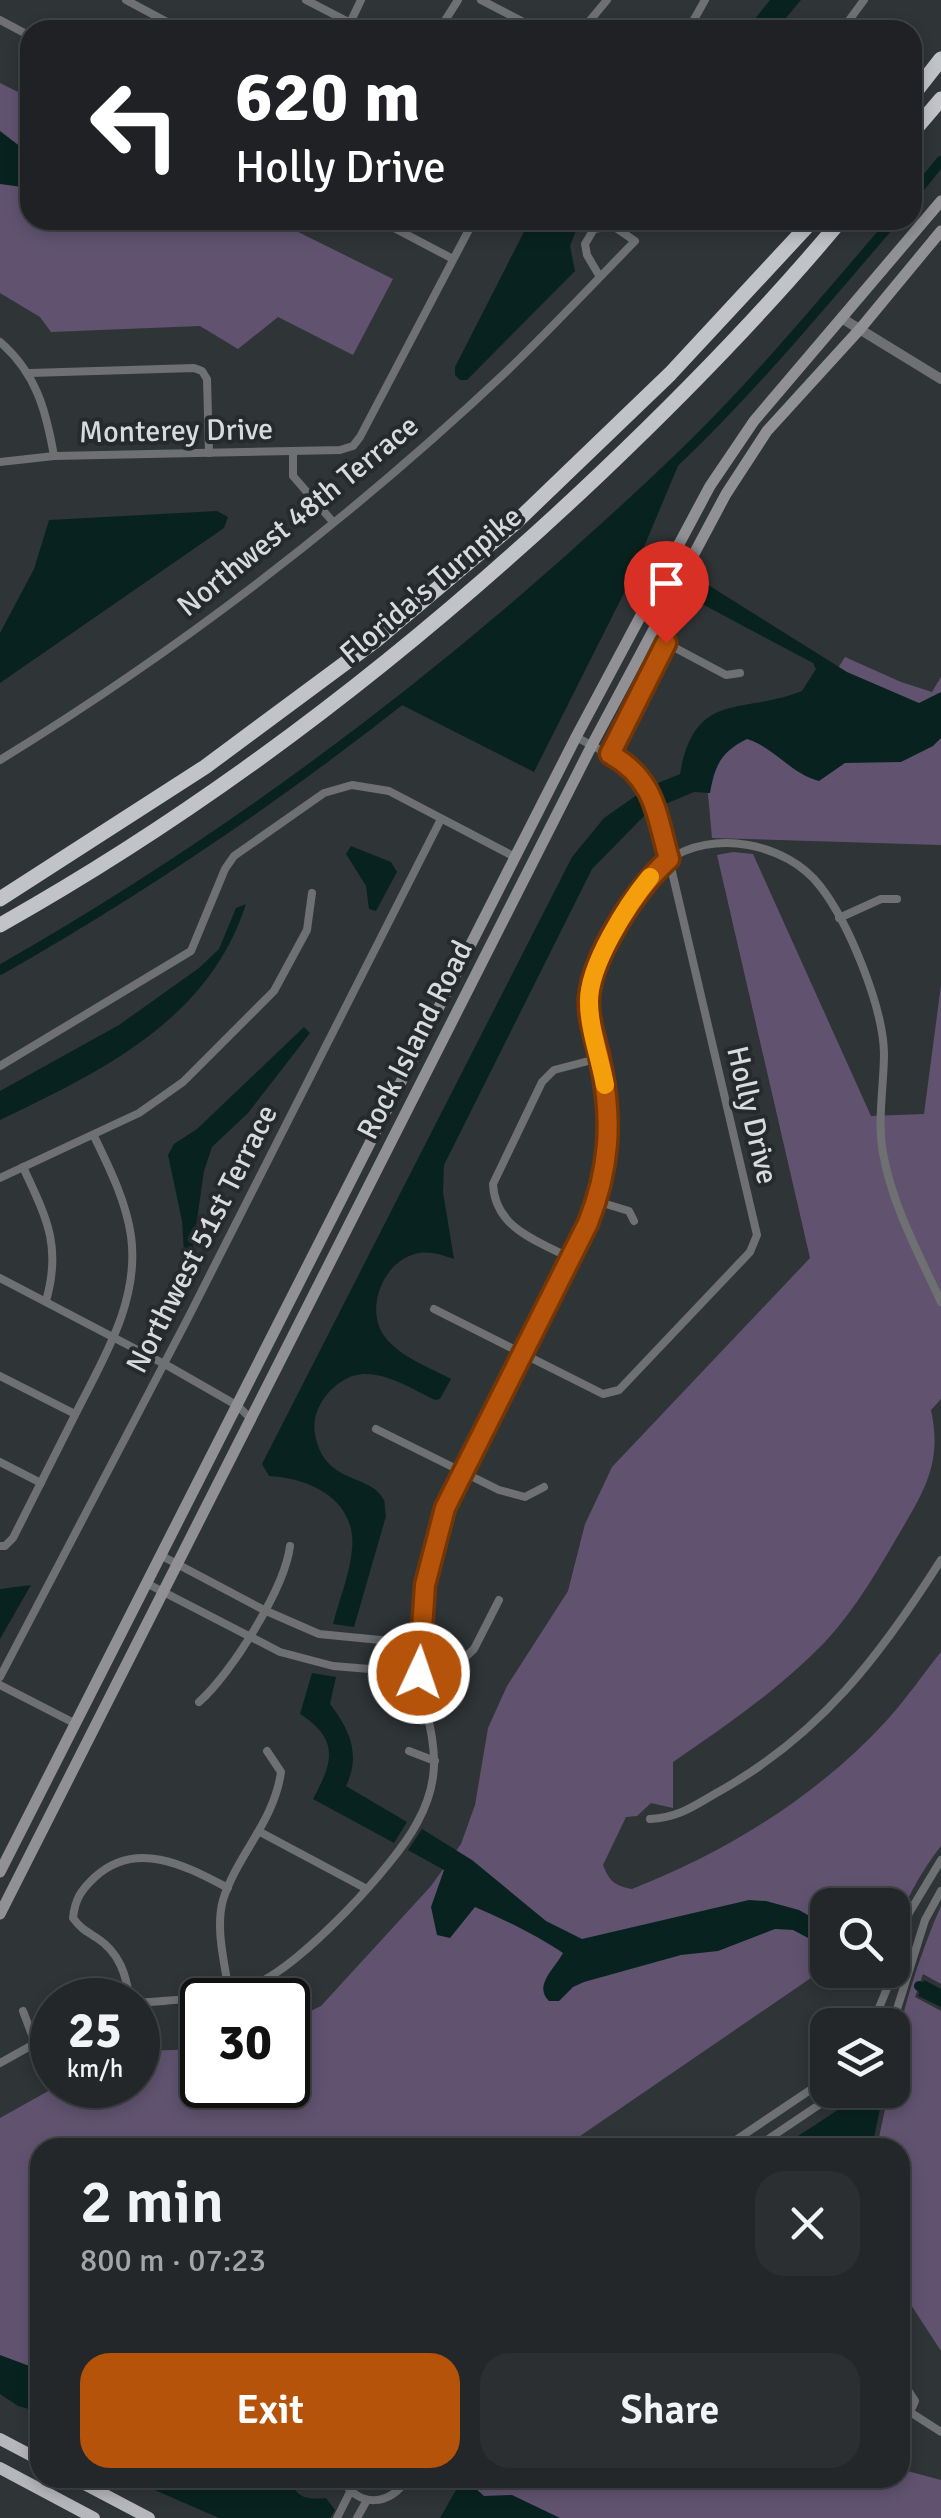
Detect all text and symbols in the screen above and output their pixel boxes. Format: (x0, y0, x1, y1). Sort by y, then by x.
text: 620 m (235, 54, 420, 140)
icon: left (70, 60, 200, 190)
text: Holly Drive (235, 140, 446, 195)
street label: Northwest 48th Terrace (170, 407, 426, 625)
street label: Monterey Drive (79, 411, 273, 451)
street label: Florida's Turnpike (333, 498, 529, 672)
pin (624, 541, 709, 644)
icon: arrive (639, 556, 694, 611)
street label: Rock Island Road (349, 934, 481, 1146)
street label: Holly Drive (718, 1042, 786, 1188)
street label: Northwest 51st Terrace (118, 1099, 286, 1379)
position arrow (367, 1621, 471, 1725)
map controls (810, 1888, 910, 2108)
button: search (810, 1888, 910, 1988)
speed limit sign: 30 (180, 1978, 310, 2108)
text: 25 (68, 2000, 122, 2062)
button: layers (810, 2008, 910, 2108)
text: km/h (67, 2053, 123, 2084)
text: 2 min (80, 2166, 224, 2240)
button: close (755, 2171, 860, 2276)
text: 800 m · 07:23 (80, 2241, 266, 2280)
button: Exit (80, 2353, 460, 2468)
button: Share (480, 2353, 860, 2468)

